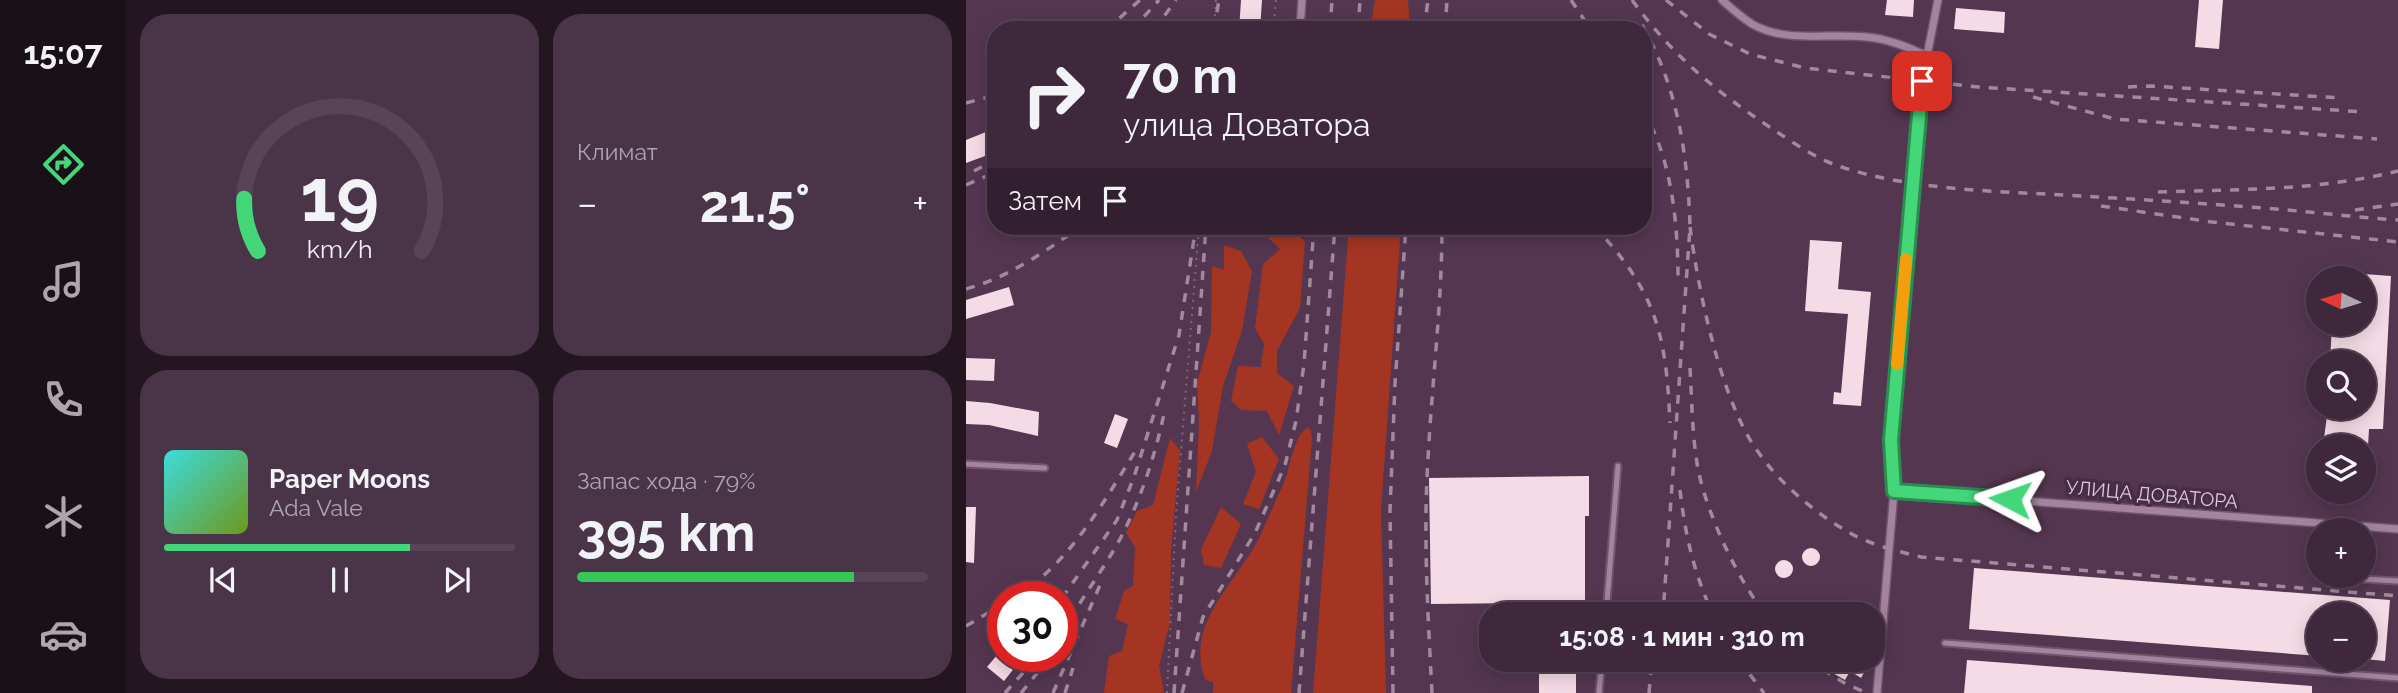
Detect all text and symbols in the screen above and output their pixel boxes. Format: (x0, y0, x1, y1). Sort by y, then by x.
text: 15:07 (23, 34, 103, 71)
text: 70 m (1123, 47, 1238, 104)
icon: right (1008, 49, 1099, 140)
pin (1892, 51, 1952, 111)
icon: arrive (1903, 62, 1941, 100)
text: улица Доватора (1123, 106, 1370, 143)
text: Климат (577, 138, 658, 165)
icon: directions (39, 140, 88, 189)
text: 19 (300, 153, 379, 238)
text: 21.5° (700, 173, 810, 234)
text: − (577, 181, 597, 226)
text: + (912, 181, 928, 226)
icon: arrive (1096, 182, 1134, 220)
text: Затем (1008, 186, 1082, 216)
text: km/h (307, 234, 372, 264)
icon: music (39, 257, 88, 306)
north arrow (2306, 266, 2376, 336)
map controls (2306, 266, 2376, 672)
button: search (2306, 350, 2376, 420)
icon: phone (39, 375, 88, 424)
button: layers (2306, 434, 2376, 504)
position arrow (1973, 462, 2047, 536)
text: Paper Moons (269, 464, 430, 494)
text: Запас хода · 79% (577, 467, 756, 494)
street label: УЛИЦА ДОВАТОРА (2065, 476, 2239, 512)
icon: climate (39, 492, 88, 541)
text: Ada Vale (269, 494, 363, 521)
text: 395 km (577, 502, 755, 563)
button: + (2306, 518, 2376, 588)
icon: previous (204, 561, 242, 599)
icon: pause (321, 561, 359, 599)
icon: next (438, 561, 476, 599)
speed limit sign: 30 (987, 581, 1078, 672)
button: − (2306, 602, 2376, 672)
icon: car (39, 610, 88, 659)
text: 15:08 · 1 мин · 310 m (1559, 622, 1805, 652)

